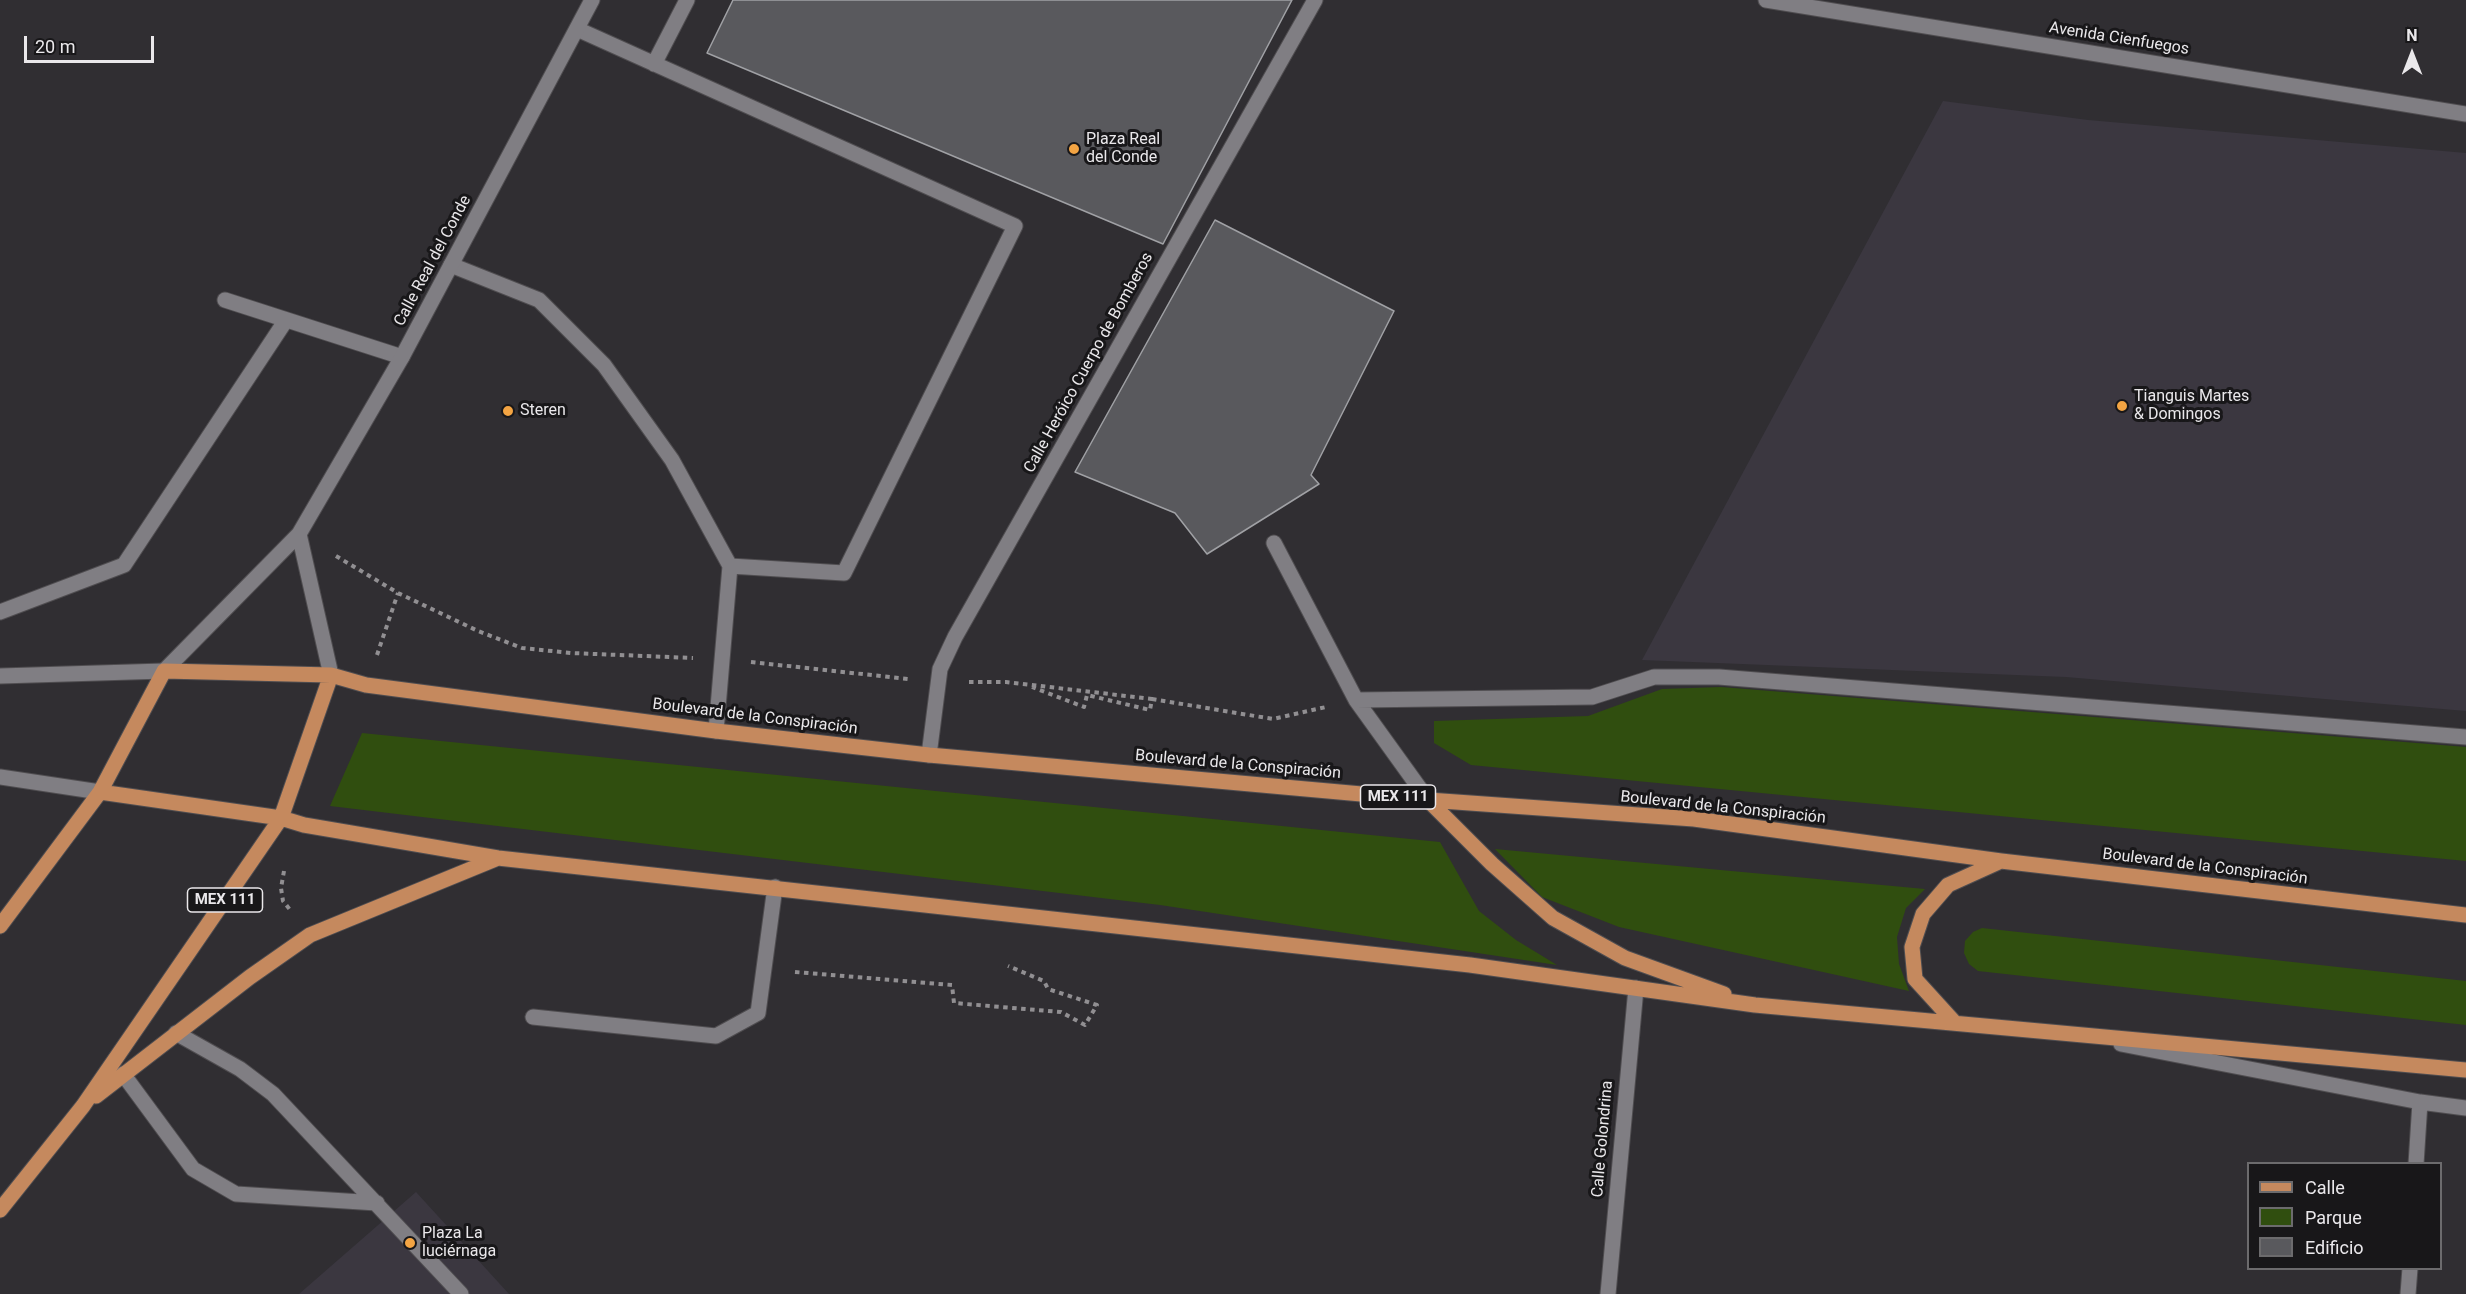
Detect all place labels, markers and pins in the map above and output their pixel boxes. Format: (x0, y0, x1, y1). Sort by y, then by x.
place label: Plaza Real del Conde (1086, 130, 1160, 168)
marker: Plaza Real del Conde (1067, 142, 1081, 156)
place label: Tianguis Martes & Domingos (2134, 387, 2249, 425)
marker: Tianguis Martes & Domingos (2115, 399, 2129, 413)
place label: Steren (520, 401, 566, 421)
marker: Steren (501, 404, 515, 418)
place label: Plaza La luciérnaga (422, 1224, 496, 1262)
marker: Plaza La luciérnaga (403, 1236, 417, 1250)

